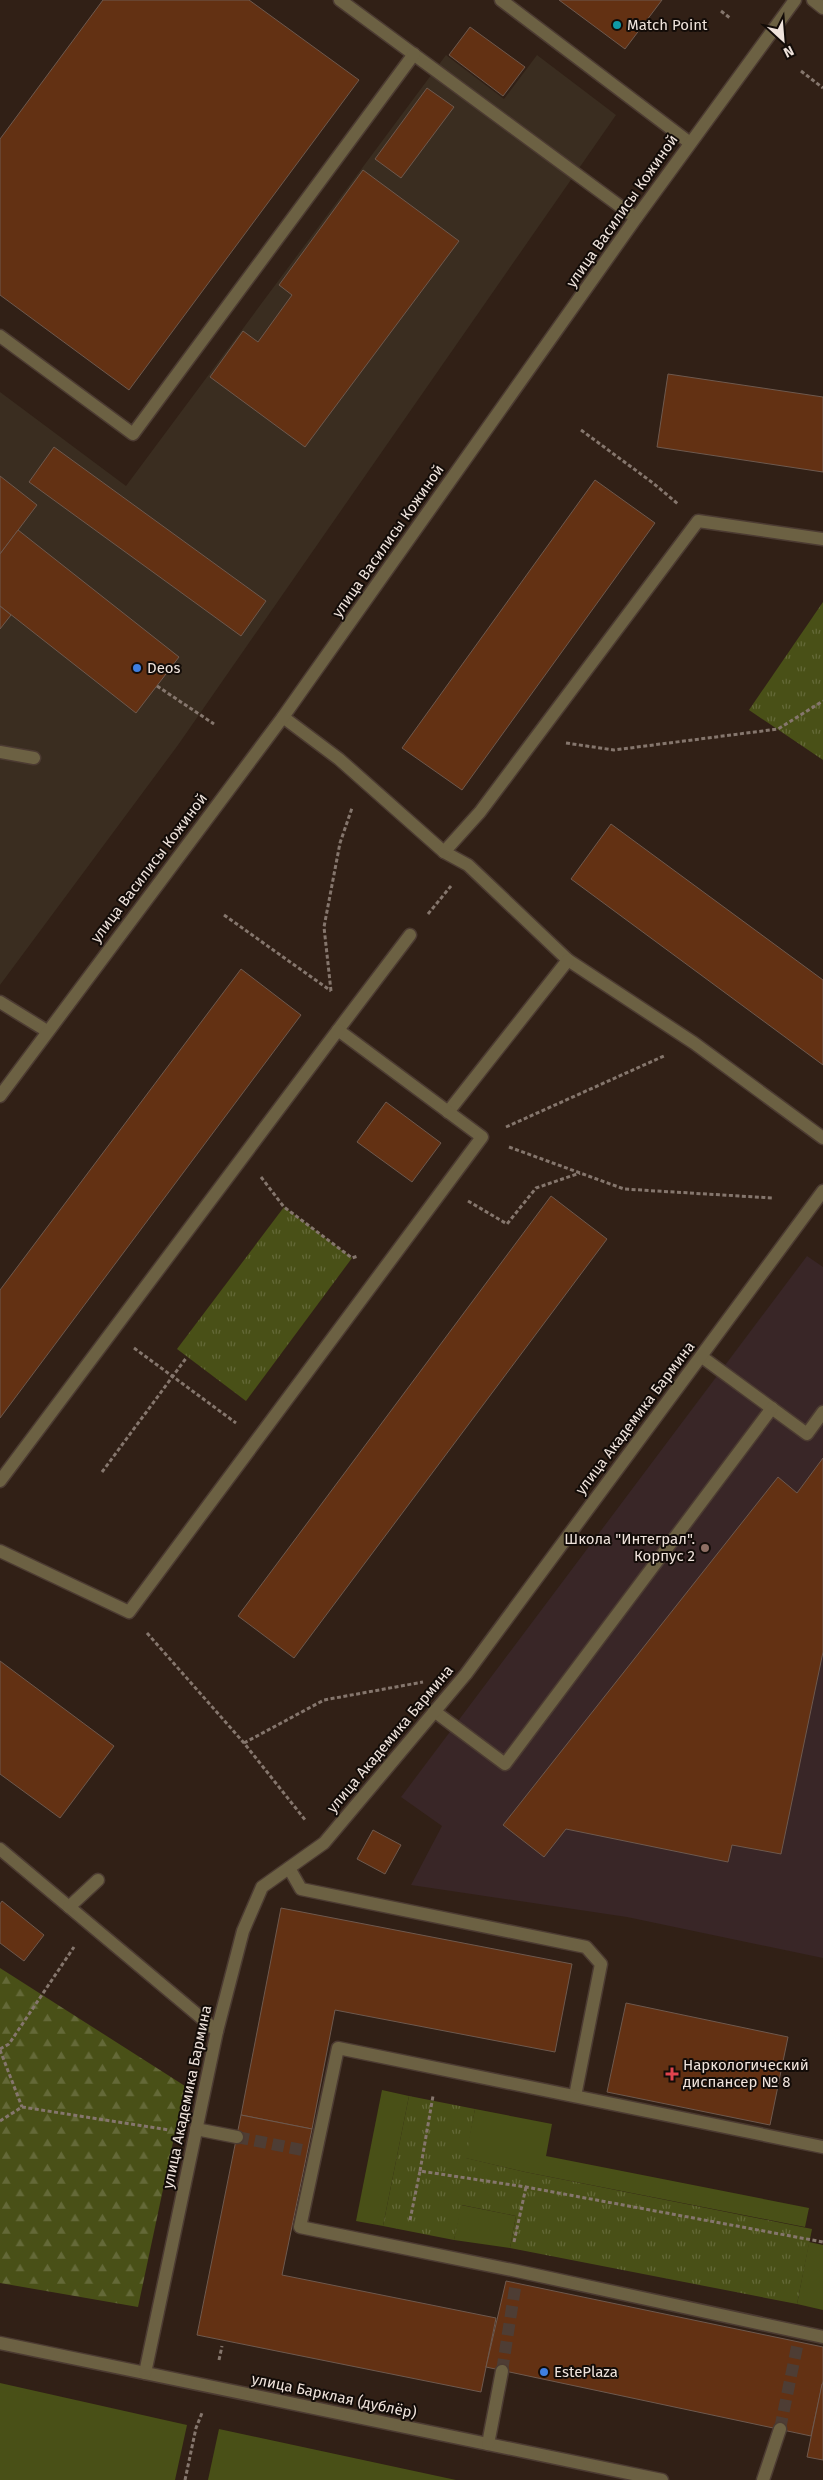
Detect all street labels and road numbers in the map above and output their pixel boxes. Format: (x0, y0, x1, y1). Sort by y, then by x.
street label: улица Василисы Кожиной (562, 131, 682, 291)
street label: улица Василисы Кожиной (328, 461, 448, 621)
street label: улица Василисы Кожиной (87, 790, 211, 946)
street label: улица Академика Бармина (571, 1338, 699, 1498)
street label: улица Академика Бармина (323, 1661, 457, 1817)
street label: улица Академика Бармина (159, 2004, 215, 2190)
street label: улица Барклая (дублёр) (250, 2370, 418, 2422)

